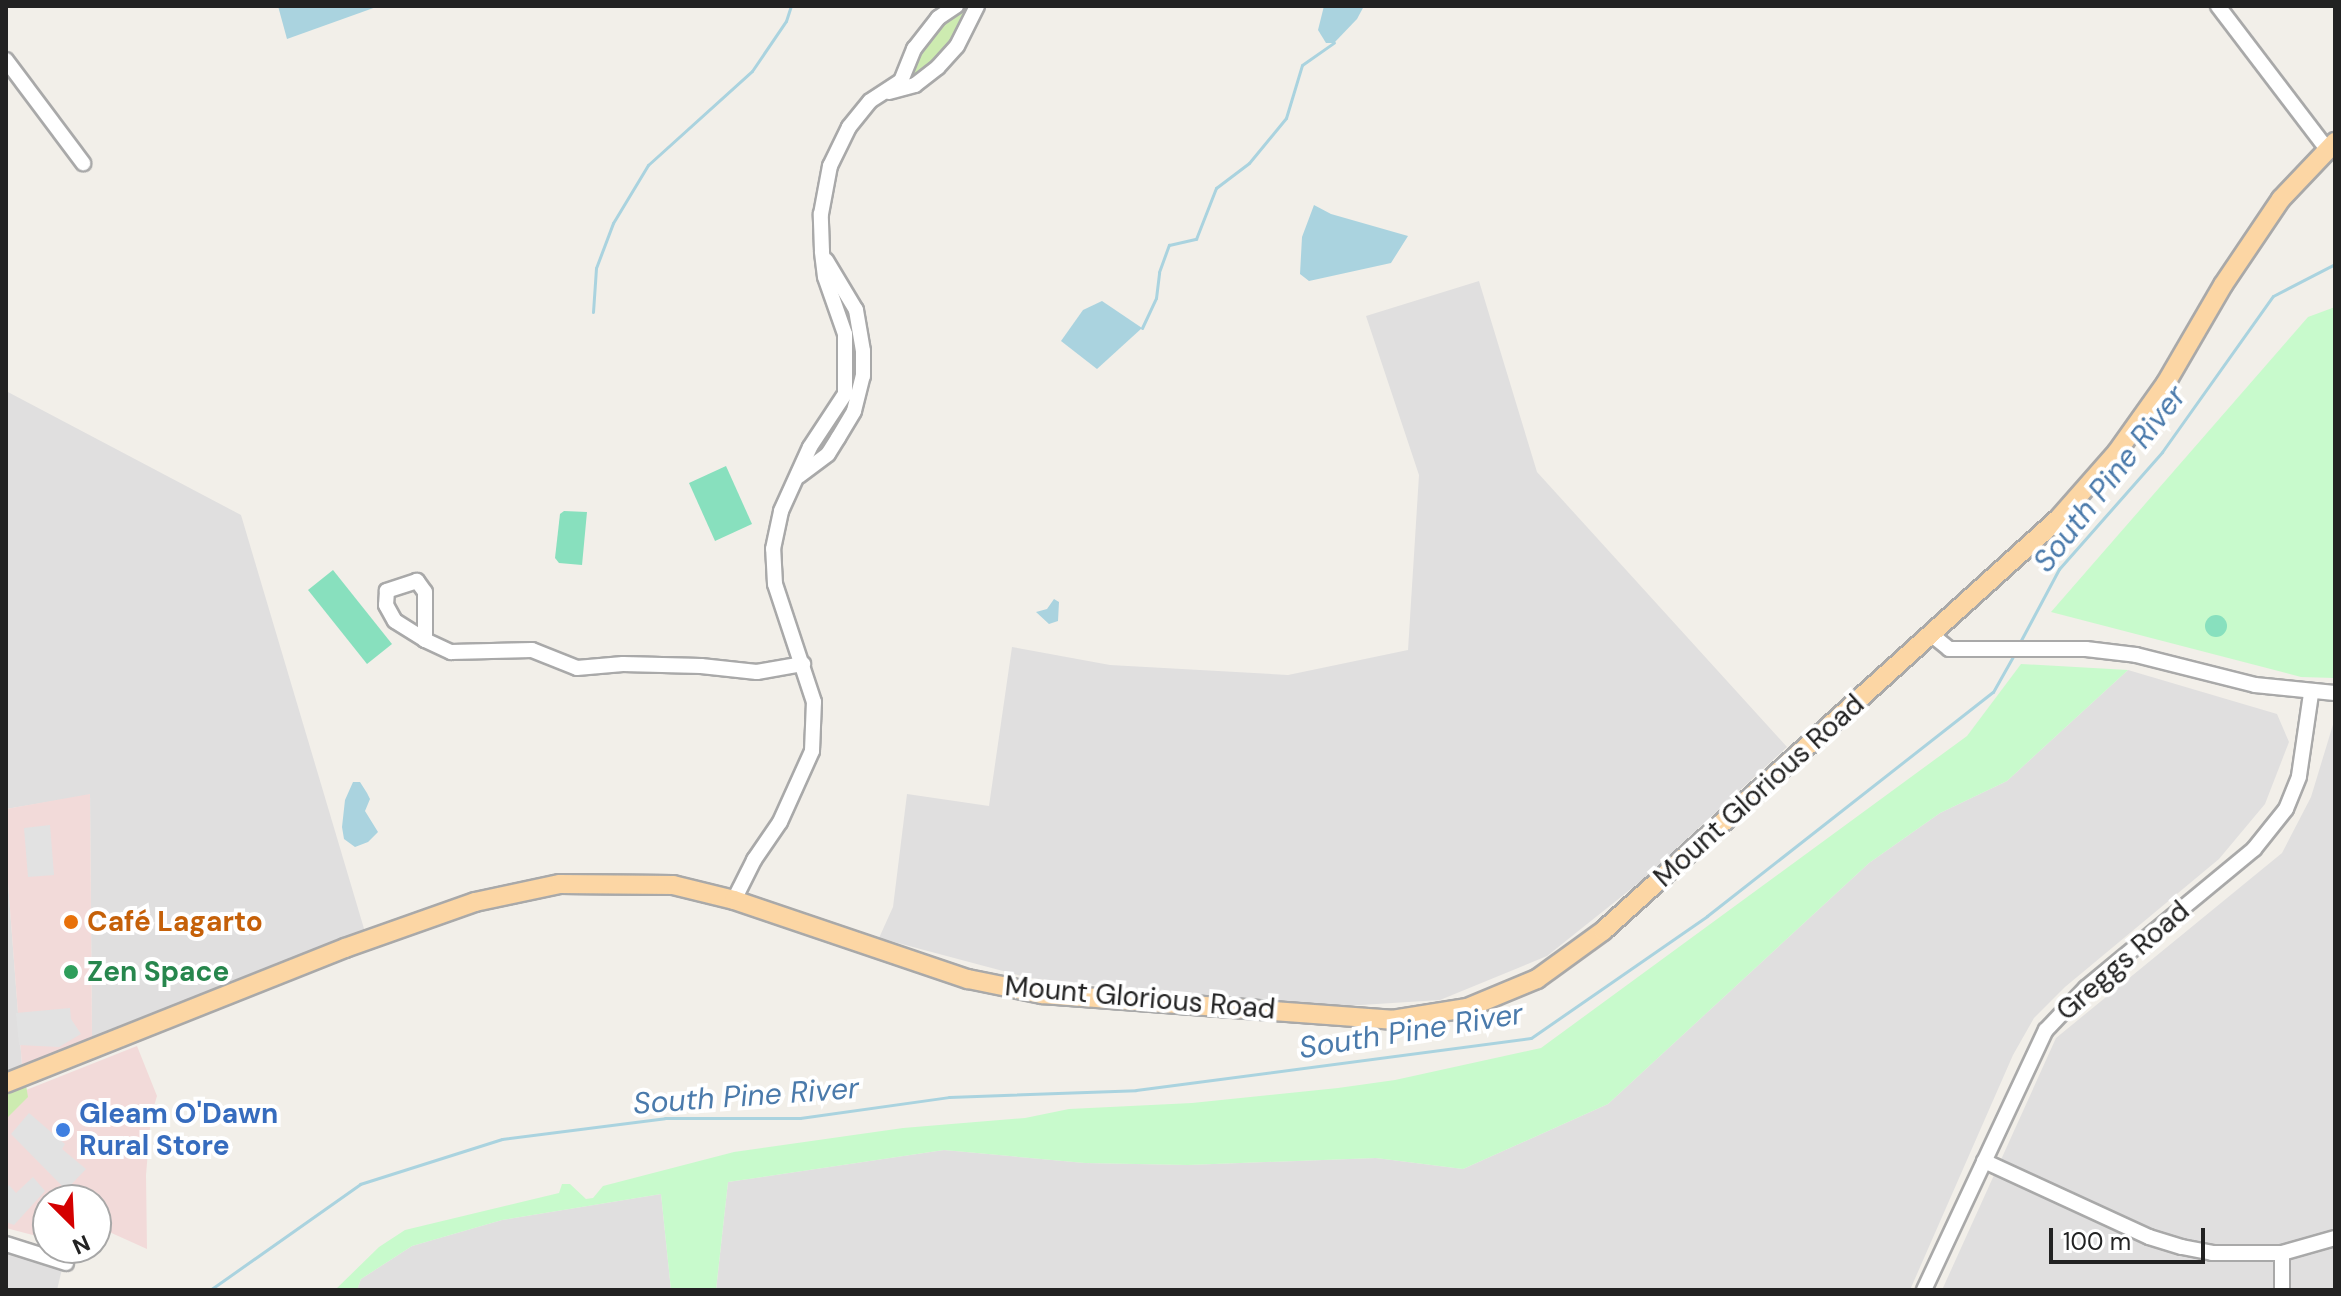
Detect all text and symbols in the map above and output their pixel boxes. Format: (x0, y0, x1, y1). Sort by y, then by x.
water label: South Pine River (2026, 379, 2194, 579)
street label: Mount Glorious Road (1647, 688, 1871, 894)
street label: Greggs Road (2050, 894, 2196, 1028)
place label: Café Lagarto (87, 905, 263, 939)
marker: Café Lagarto (62, 913, 80, 931)
place label: Zen Space (87, 955, 229, 989)
marker: Zen Space (62, 963, 80, 981)
street label: Mount Glorious Road (1003, 969, 1277, 1027)
water label: South Pine River (1296, 996, 1526, 1066)
water label: South Pine River (632, 1070, 860, 1122)
place label: Gleam O'Dawn Rural Store (79, 1097, 278, 1163)
marker: Gleam O'Dawn Rural Store (54, 1121, 72, 1139)
north arrow (32, 1184, 112, 1264)
scale bar (2053, 1212, 2209, 1262)
text: 100 m (2063, 1226, 2131, 1257)
text: N (68, 1228, 94, 1261)

